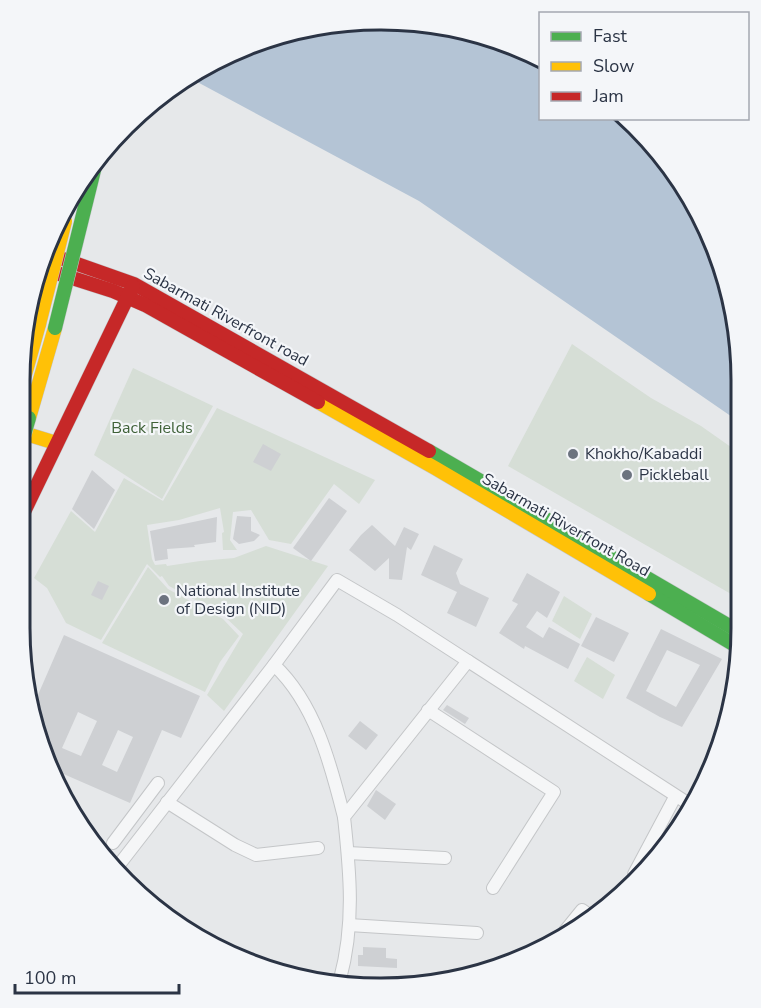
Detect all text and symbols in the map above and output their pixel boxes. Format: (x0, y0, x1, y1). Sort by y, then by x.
legend (539, 12, 749, 120)
text: Fast (593, 24, 628, 48)
text: Slow (593, 54, 634, 78)
text: Jam (592, 84, 624, 108)
street label: Sabarmati Riverfront road (139, 262, 313, 372)
park label: Back Fields (111, 417, 193, 439)
place label: Khokho/Kabaddi (585, 443, 702, 465)
marker: Khokho/Kabaddi (566, 447, 580, 461)
place label: Pickleball (639, 464, 709, 486)
street label: Sabarmati Riverfront Road (478, 468, 654, 582)
marker: Pickleball (620, 468, 634, 482)
place label: National Institute of Design (NID) (176, 580, 300, 620)
marker: National Institute of Design (NID) (157, 593, 171, 607)
scale bar (15, 957, 178, 995)
text: 100 m (24, 966, 76, 990)

